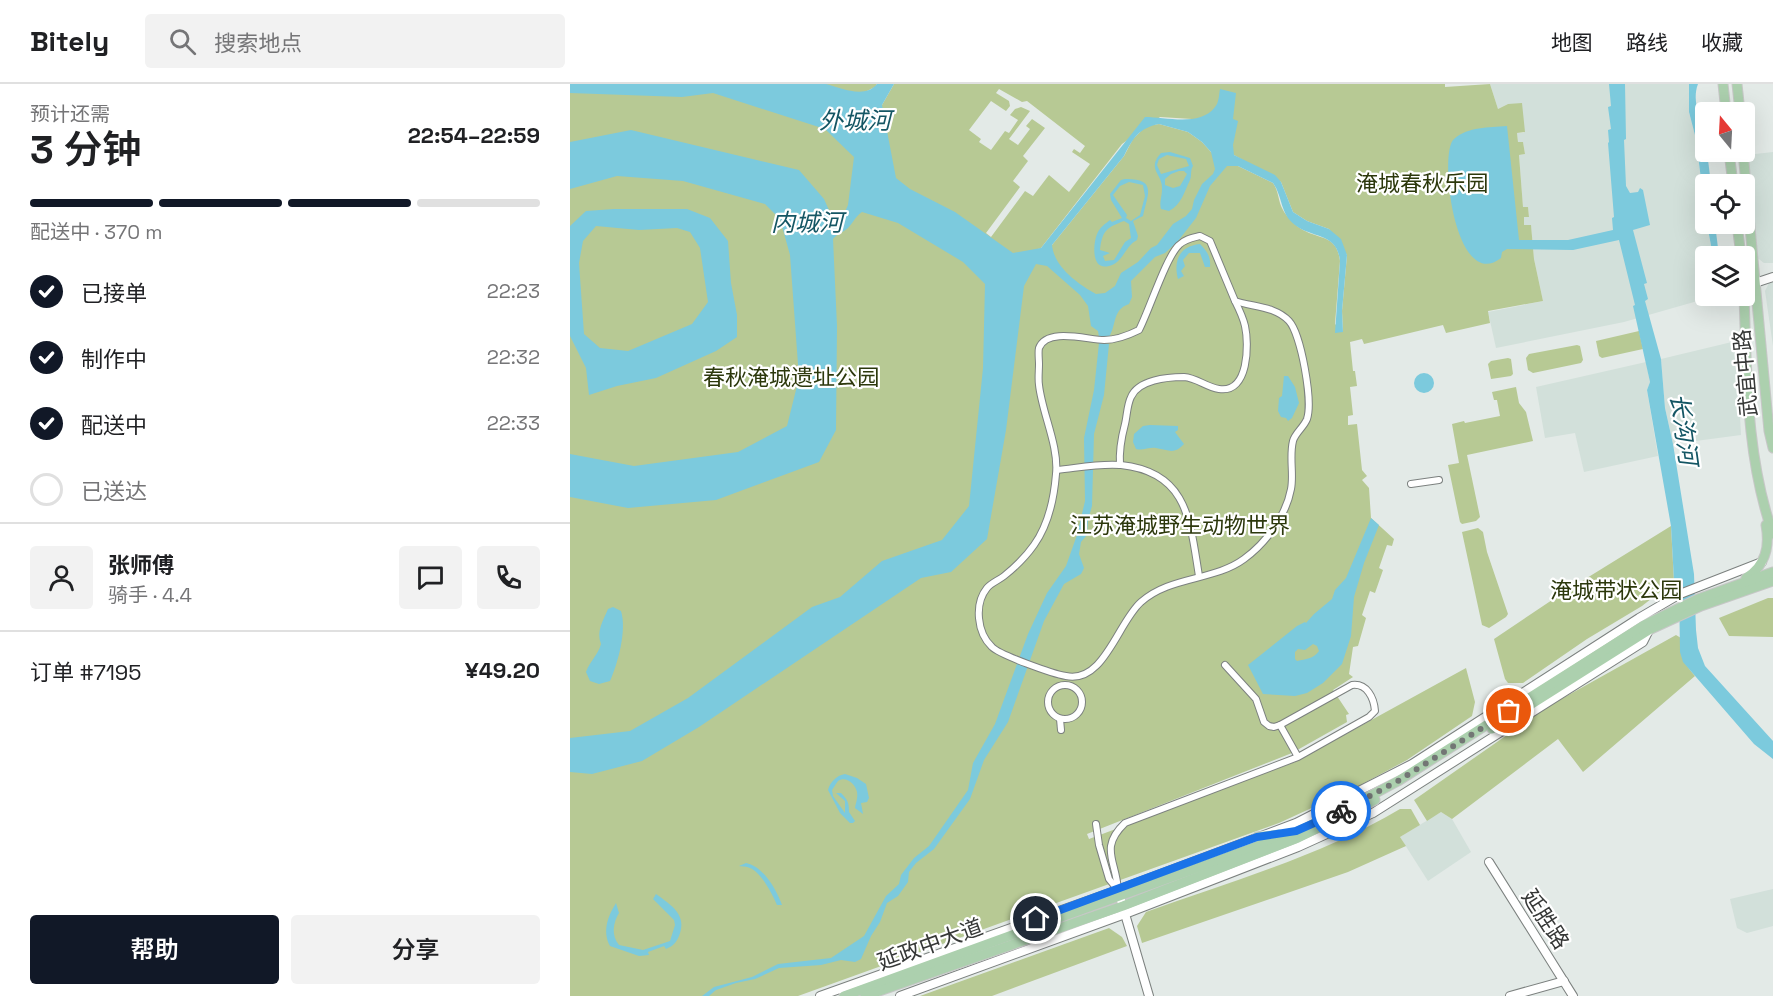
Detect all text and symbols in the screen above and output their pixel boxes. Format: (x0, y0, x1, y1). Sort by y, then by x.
search box (145, 14, 565, 68)
text: Bitely (30, 23, 109, 59)
icon: search (166, 25, 199, 58)
text: 搜索地点 (214, 29, 302, 57)
text: 地图 (1551, 29, 1593, 56)
text: 路线 (1626, 29, 1668, 56)
text: 收藏 (1701, 29, 1743, 56)
text: 预计还需 (30, 101, 110, 127)
north arrow (1695, 102, 1755, 162)
map controls (1695, 102, 1755, 306)
water label: 外城河 (819, 105, 895, 136)
text: 22:54–22:59 (408, 121, 540, 149)
text: 3 分钟 (30, 125, 142, 174)
park label: 淹城春秋乐园 (1356, 169, 1488, 197)
button: locate (1695, 174, 1755, 234)
water label: 内城河 (771, 207, 847, 238)
text: 配送中 · 370 m (30, 219, 162, 245)
button: layers (1695, 246, 1755, 306)
icon: check (30, 275, 63, 308)
text: 22:23 (487, 278, 540, 304)
text: 已接单 (81, 279, 147, 307)
street label: 武宜中路 (1727, 328, 1763, 418)
icon: check (30, 341, 63, 374)
text: 22:32 (487, 344, 540, 370)
text: 制作中 (81, 345, 147, 373)
park label: 春秋淹城遗址公园 (703, 363, 879, 391)
water label: 长沟河 (1664, 391, 1705, 471)
icon: check (30, 407, 63, 440)
text: 22:33 (487, 410, 540, 436)
text: 配送中 (81, 411, 147, 439)
text: 已送达 (81, 477, 147, 505)
park label: 江苏淹城野生动物世界 (1070, 511, 1290, 539)
button: person (30, 546, 93, 609)
button: chat (399, 546, 462, 609)
button: phone (477, 546, 540, 609)
text: 张师傅 (108, 551, 174, 579)
park label: 淹城带状公园 (1550, 576, 1682, 604)
text: 骑手 · 4.4 (108, 582, 192, 608)
text: ¥49.20 (465, 656, 540, 684)
text: 订单 #7195 (30, 658, 142, 686)
pin (1483, 685, 1534, 736)
icon: bag (1492, 694, 1525, 727)
courier (1311, 781, 1371, 841)
icon: bike (1325, 795, 1358, 828)
street label: 延胜路 (1516, 884, 1576, 954)
pin (1010, 893, 1061, 944)
icon: home (1019, 902, 1052, 935)
street label: 延政中大道 (874, 912, 986, 976)
button: 帮助 (30, 915, 279, 984)
button: 分享 (291, 915, 540, 984)

